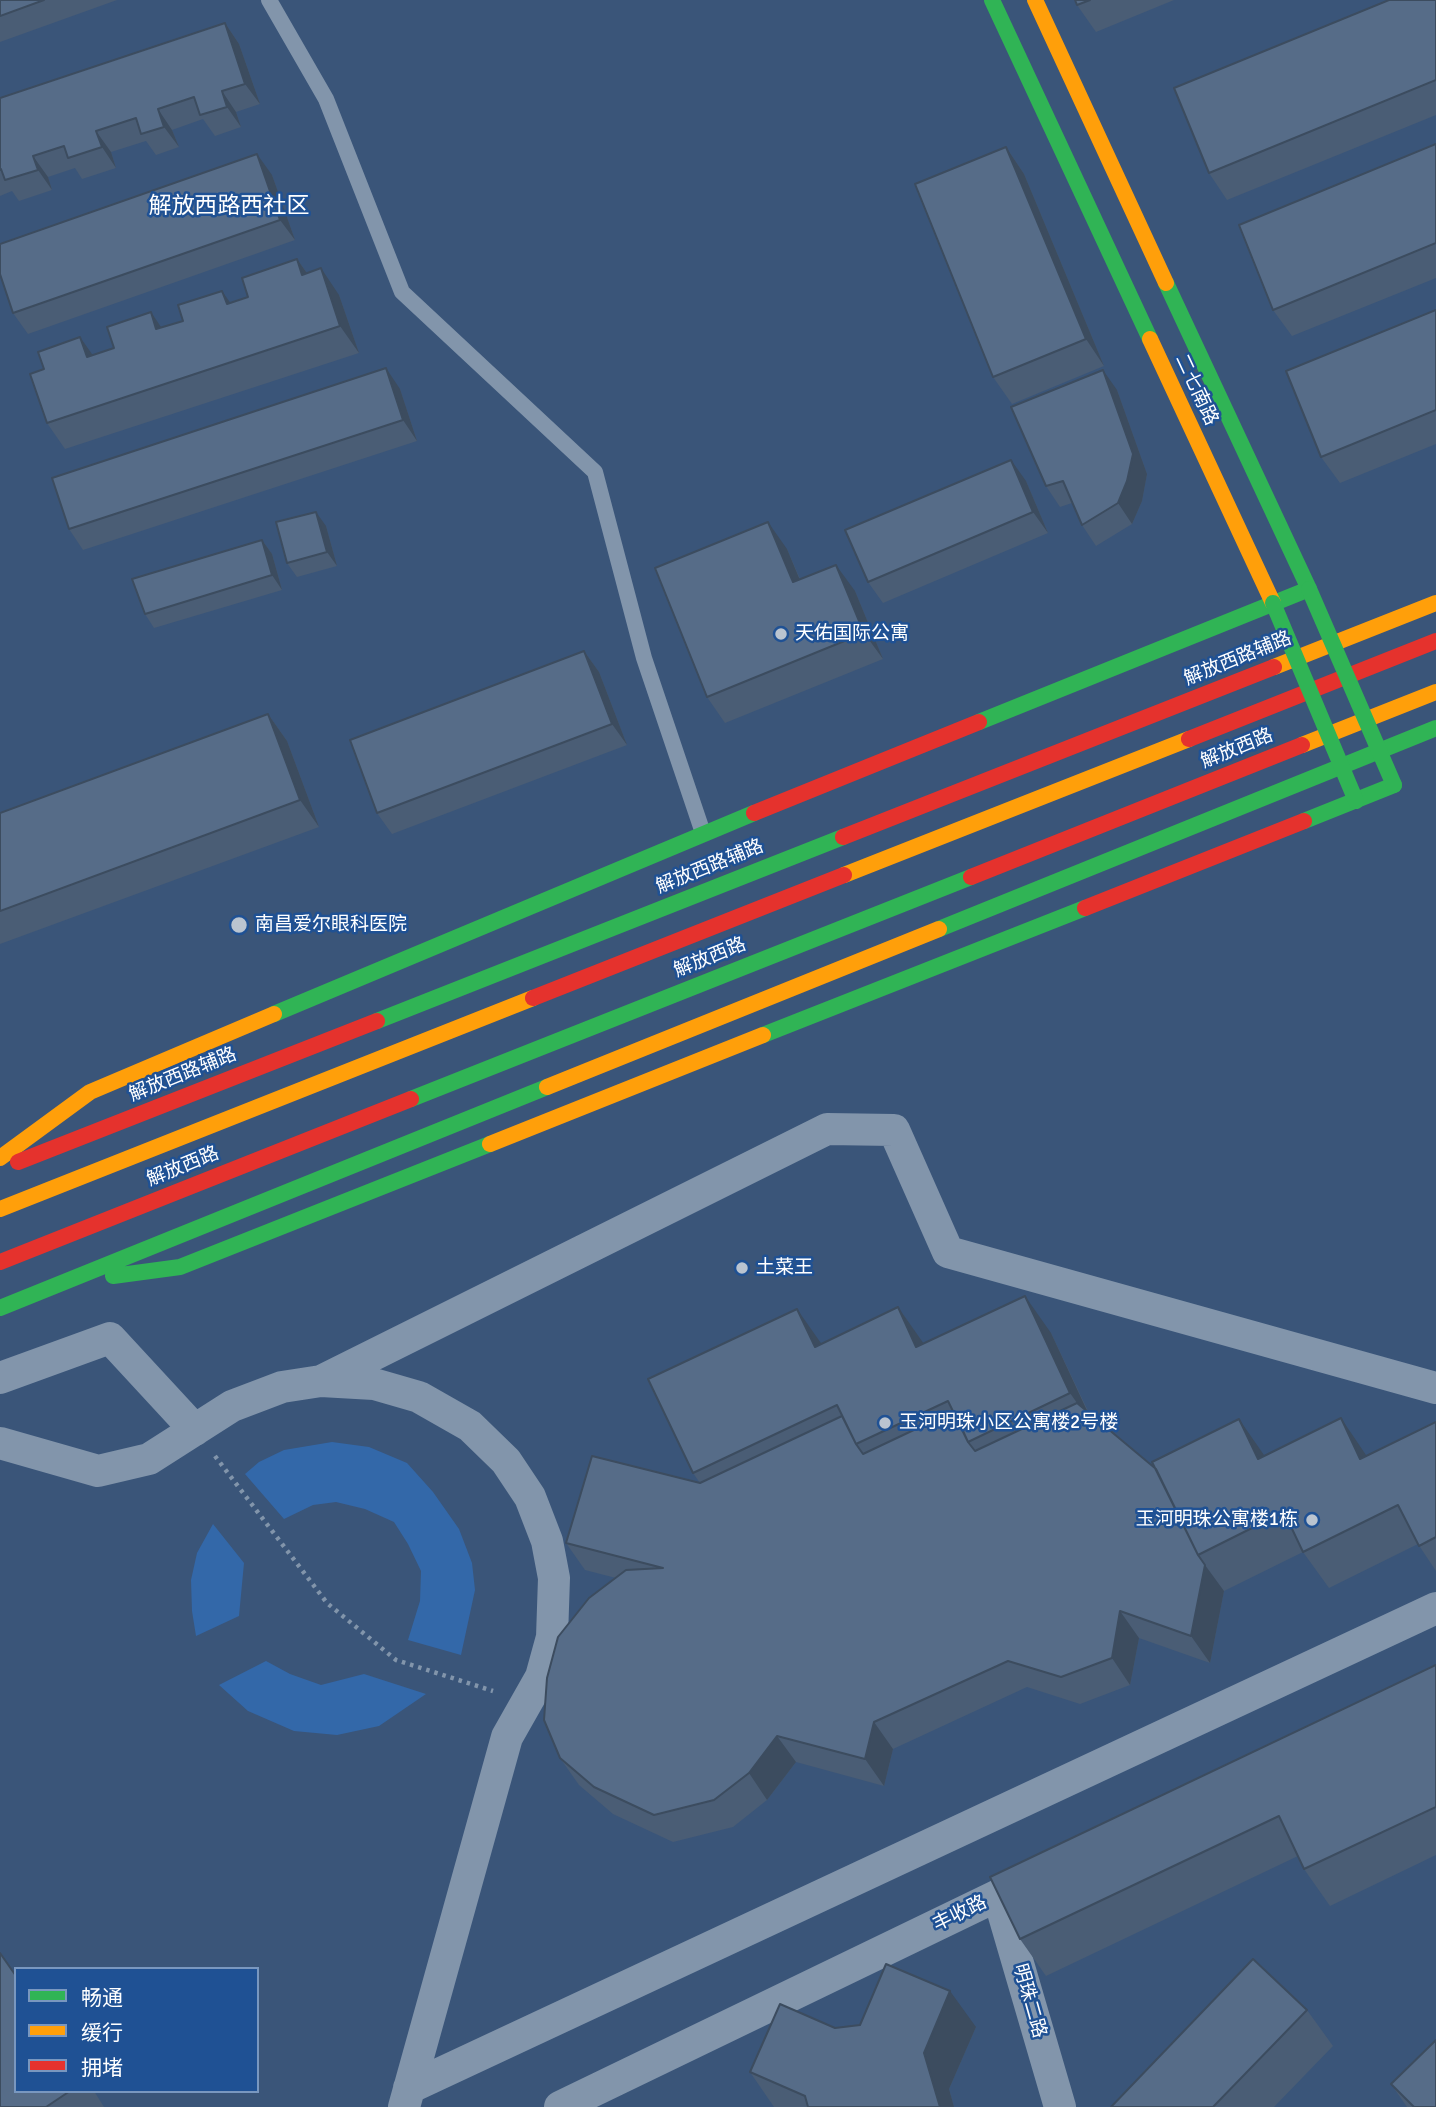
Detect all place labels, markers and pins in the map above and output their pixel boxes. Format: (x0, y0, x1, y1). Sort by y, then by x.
place label: 天佑国际公寓 (795, 623, 909, 645)
marker: 天佑国际公寓 (773, 626, 789, 642)
place label: 南昌爱尔眼科医院 (255, 914, 407, 936)
marker: 南昌爱尔眼科医院 (229, 915, 249, 935)
place label: 土菜王 (756, 1257, 813, 1279)
marker: 土菜王 (734, 1260, 750, 1276)
place label: 玉河明珠小区公寓楼2号楼 (899, 1412, 1118, 1434)
marker: 玉河明珠小区公寓楼2号楼 (877, 1415, 893, 1431)
place label: 玉河明珠公寓楼1栋 (1136, 1509, 1298, 1531)
marker: 玉河明珠公寓楼1栋 (1304, 1512, 1320, 1528)

